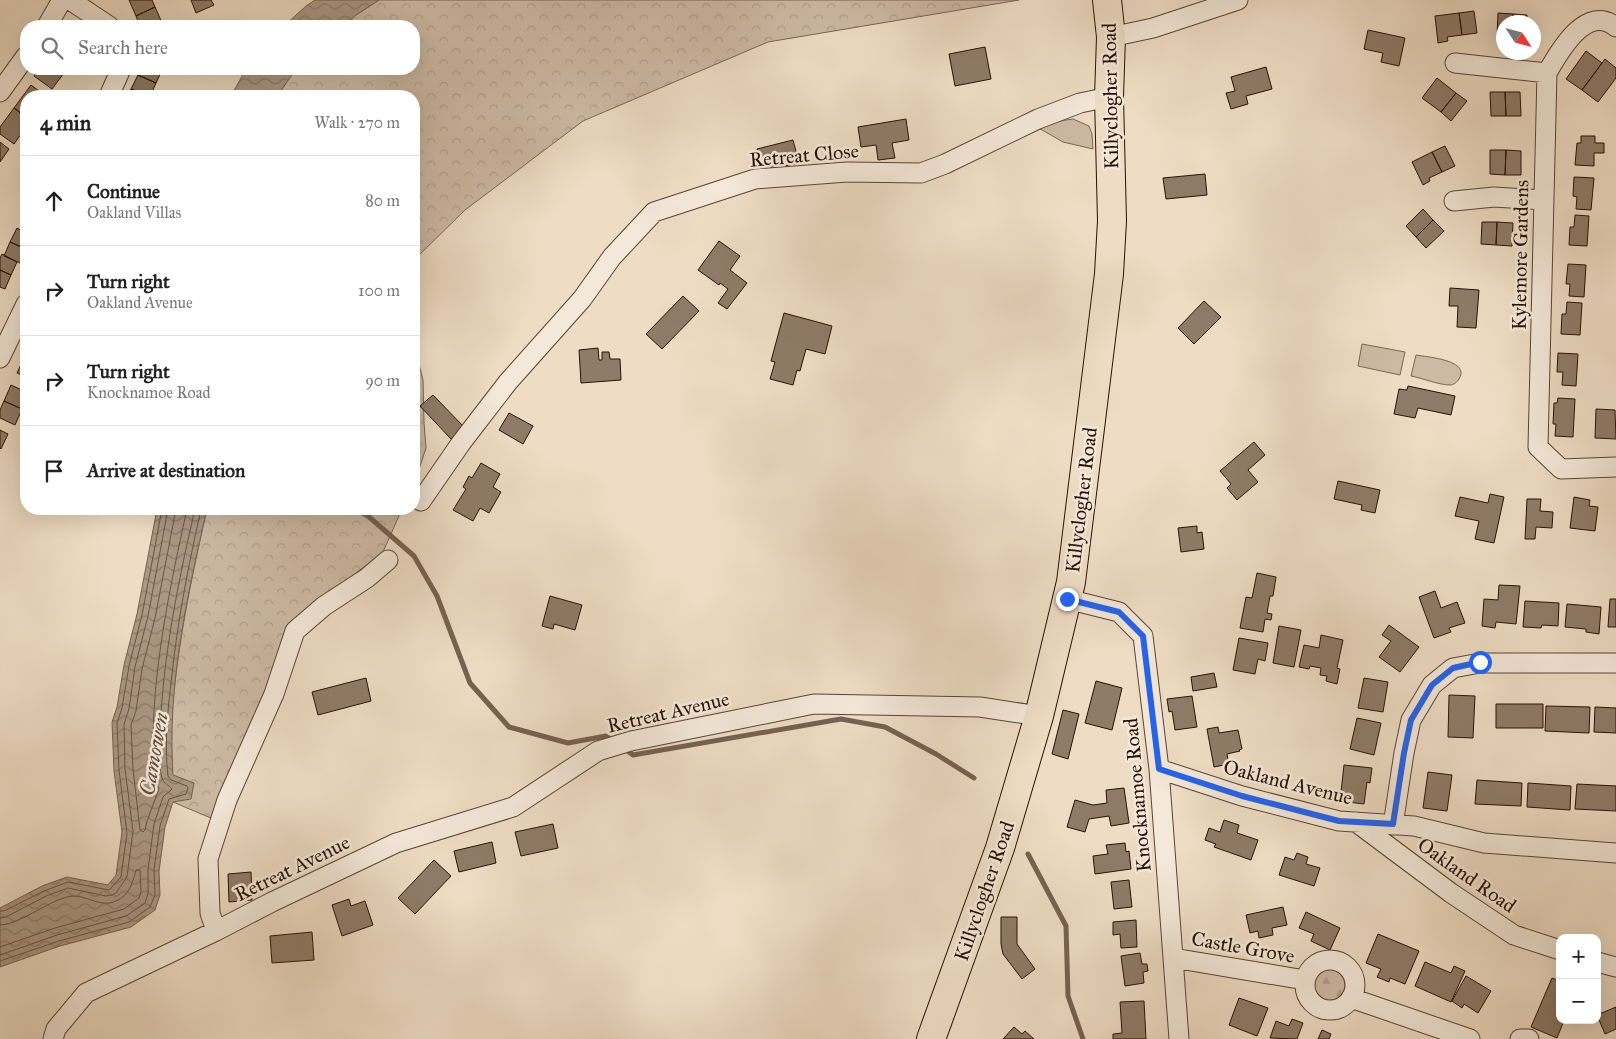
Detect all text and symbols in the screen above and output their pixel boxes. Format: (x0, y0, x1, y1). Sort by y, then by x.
north arrow (1496, 15, 1541, 60)
search box (20, 20, 420, 75)
street label: Killyclogher Road (1097, 23, 1124, 169)
icon: search (38, 34, 66, 62)
text: Search here (78, 36, 168, 59)
text: 4 min (40, 110, 91, 136)
text: Walk · 270 m (314, 113, 400, 132)
street label: Retreat Close (748, 138, 860, 172)
text: Continue (87, 180, 160, 203)
street label: Kylemore Gardens (1507, 180, 1533, 330)
icon: ahead (40, 187, 68, 215)
text: 80 m (365, 191, 400, 210)
text: Oakland Villas (87, 203, 181, 222)
text: Turn right (87, 270, 170, 293)
icon: right (40, 277, 68, 305)
text: 100 m (358, 281, 400, 300)
text: Oakland Avenue (87, 293, 193, 312)
text: Turn right (87, 360, 170, 383)
icon: right (40, 367, 68, 395)
text: 90 m (365, 371, 400, 390)
text: Knocknamoe Road (87, 383, 211, 402)
street label: Killyclogher Road (1060, 426, 1103, 574)
icon: arrive (40, 457, 68, 485)
text: Arrive at destination (87, 459, 245, 482)
route end (1056, 588, 1079, 611)
route start (1469, 651, 1492, 674)
street label: Retreat Avenue (604, 686, 732, 738)
water label: Camowen (134, 710, 174, 798)
street label: Knocknamoe Road (1118, 717, 1156, 873)
street label: Oakland Avenue (1221, 754, 1355, 810)
street label: Killyclogher Road (949, 818, 1020, 965)
street label: Retreat Avenue (231, 830, 353, 906)
street label: Oakland Road (1413, 832, 1521, 918)
street label: Castle Grove (1190, 926, 1296, 968)
map controls (1556, 934, 1601, 1024)
button: + (1556, 934, 1601, 979)
button: − (1556, 979, 1601, 1024)

